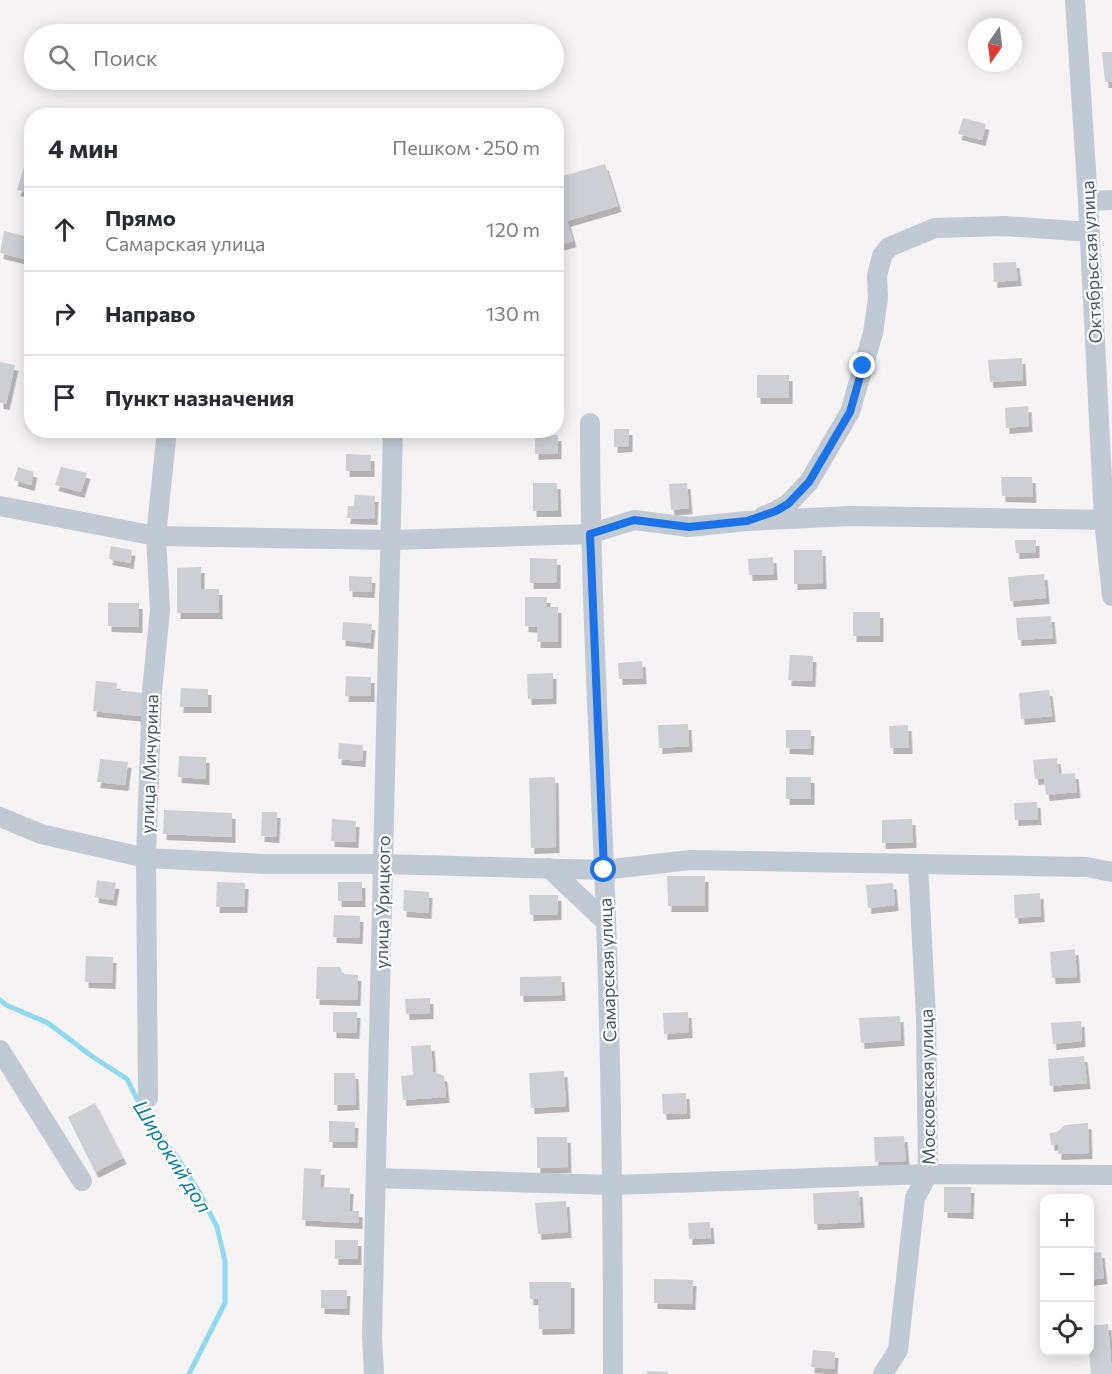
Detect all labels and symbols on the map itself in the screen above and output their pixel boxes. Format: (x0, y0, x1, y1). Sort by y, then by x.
north arrow (968, 18, 1022, 72)
street label: Октябрьская улица (1076, 180, 1106, 344)
route end (849, 352, 875, 378)
street label: улица Мичурина (136, 694, 162, 834)
street label: улица Урицкого (370, 835, 394, 969)
route start (590, 856, 616, 882)
street label: Самарская улица (593, 897, 621, 1043)
street label: Московская улица (915, 1009, 939, 1165)
water label: Широкий дол (129, 1095, 217, 1217)

